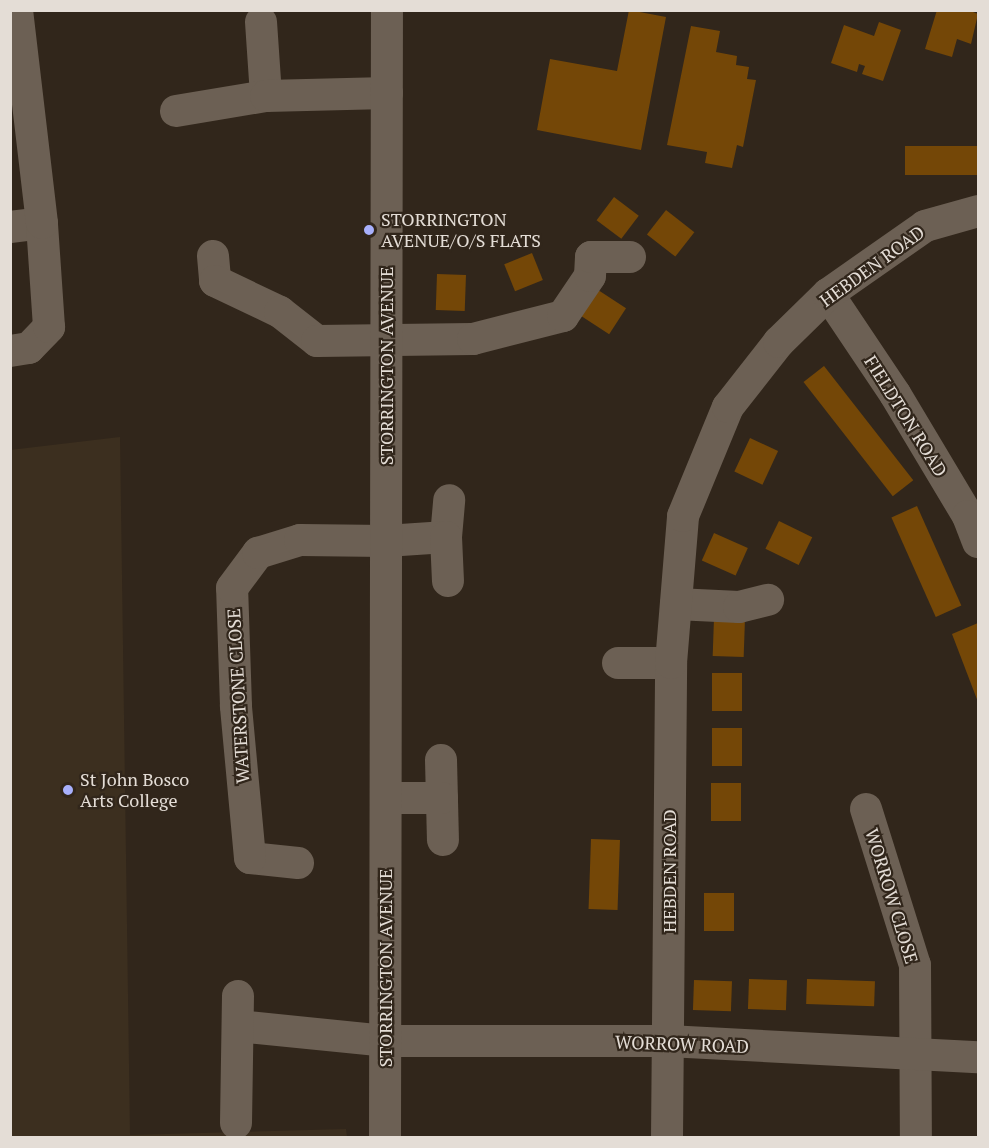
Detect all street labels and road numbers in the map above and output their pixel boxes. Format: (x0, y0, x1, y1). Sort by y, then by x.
street label: HEBDEN ROAD (816, 221, 928, 311)
street label: STORRINGTON AVENUE (375, 266, 397, 466)
street label: FIELDTON ROAD (860, 351, 952, 481)
street label: WATERSTONE CLOSE (223, 608, 253, 784)
street label: HEBDEN ROAD (658, 809, 680, 933)
street label: WORROW CLOSE (861, 826, 923, 966)
street label: STORRINGTON AVENUE (374, 868, 396, 1068)
street label: WORROW ROAD (615, 1031, 749, 1057)

